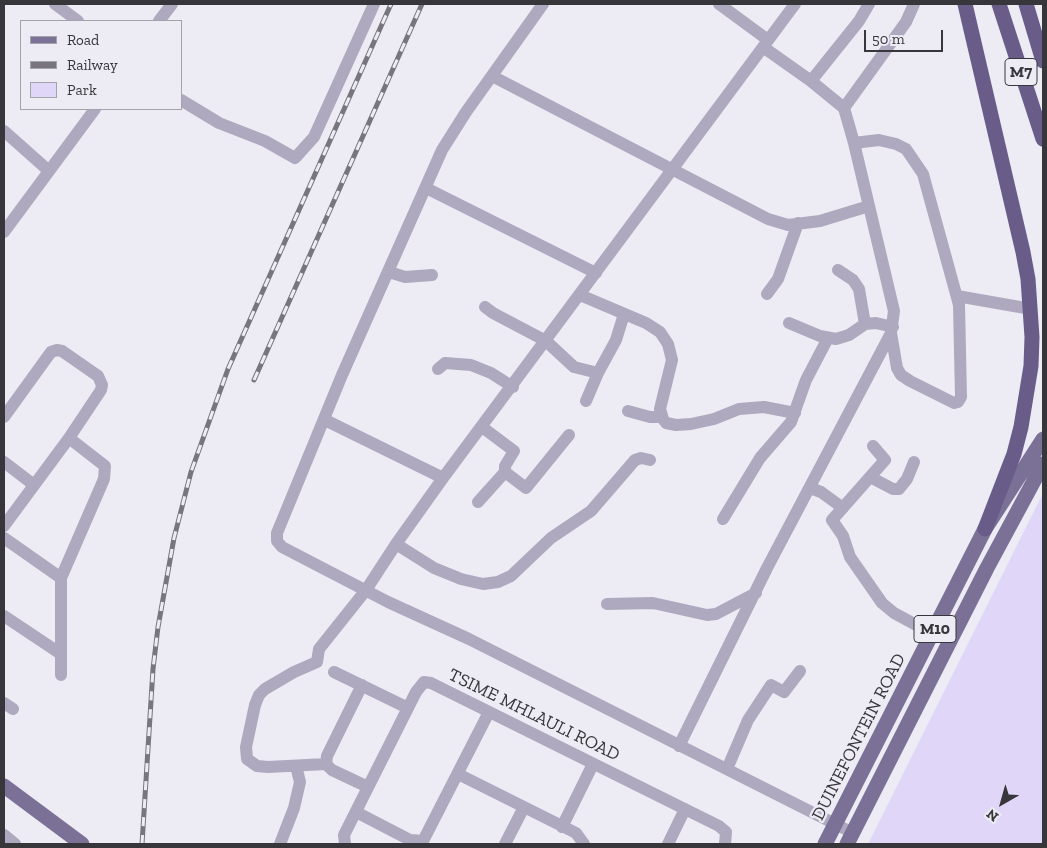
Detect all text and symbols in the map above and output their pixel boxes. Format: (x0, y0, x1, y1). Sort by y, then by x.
legend (20, 20, 182, 110)
scale bar (867, 20, 946, 52)
text: 50 m (872, 30, 905, 48)
text: Road (67, 31, 99, 49)
text: Railway (67, 56, 118, 74)
road number: M7 (1005, 58, 1037, 86)
text: Park (67, 81, 97, 99)
road number: M10 (914, 616, 956, 642)
street label: DUINEFONTEIN ROAD (808, 650, 910, 824)
street label: TSIME MHLAULI ROAD (445, 664, 623, 766)
north arrow (977, 778, 1027, 828)
text: N (983, 805, 1002, 825)

